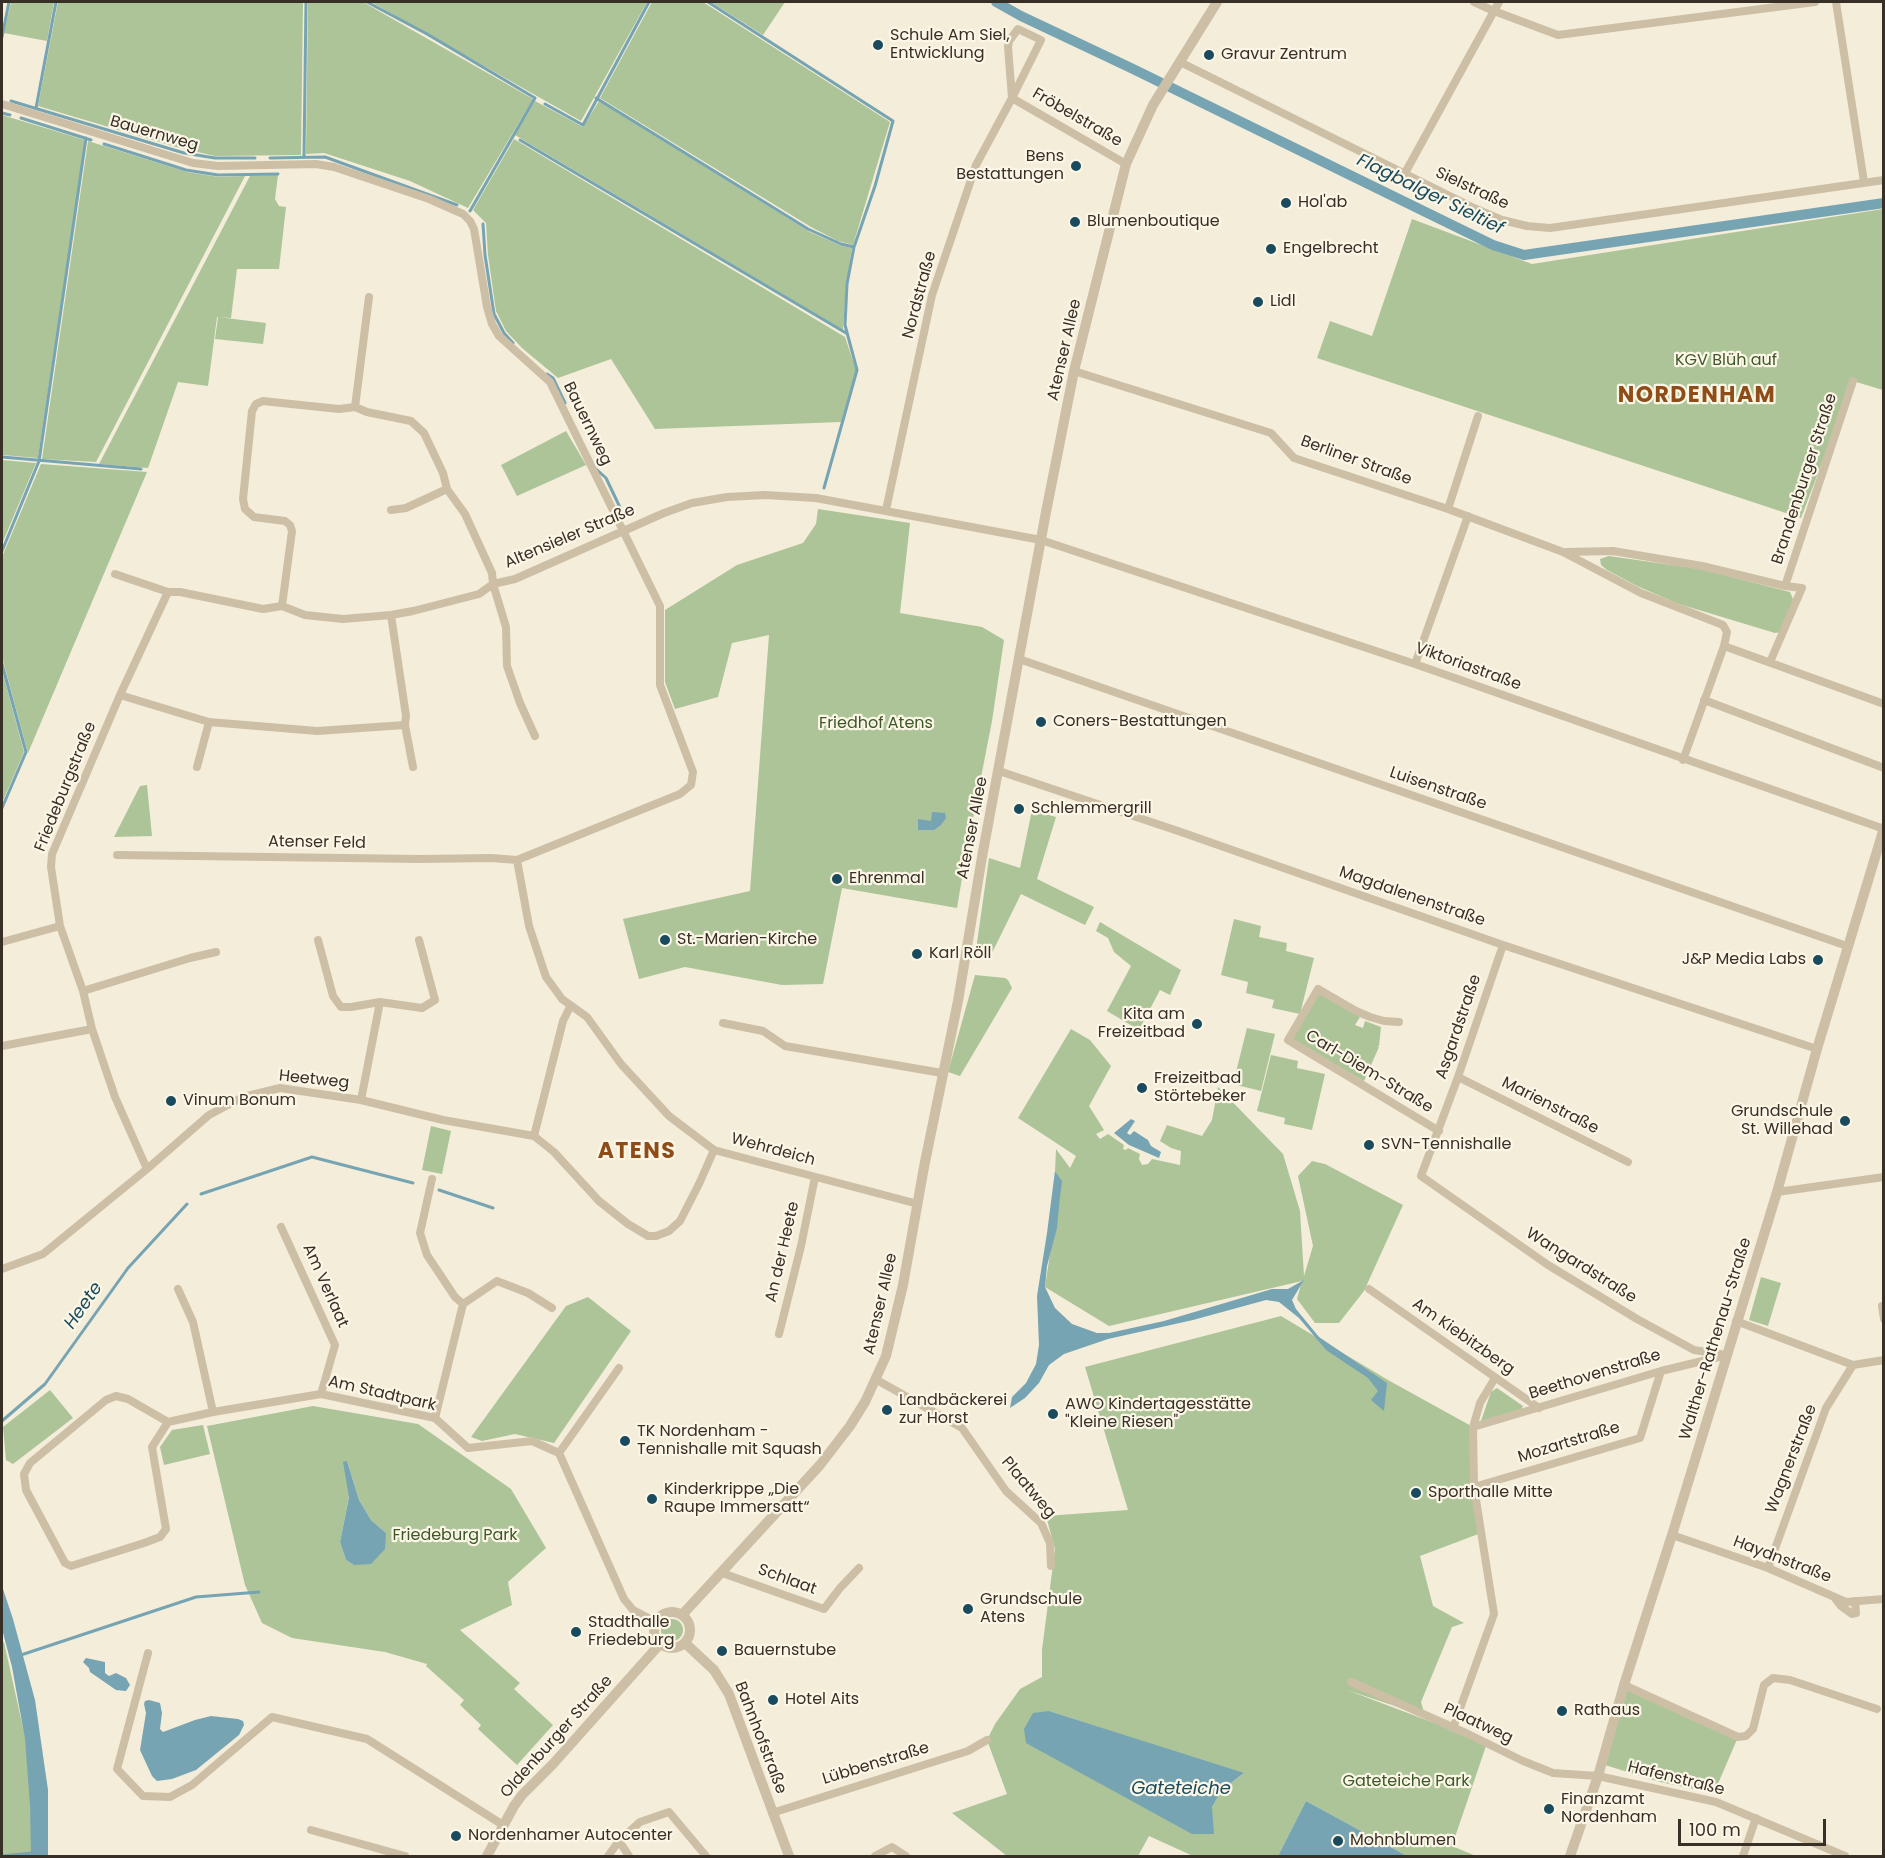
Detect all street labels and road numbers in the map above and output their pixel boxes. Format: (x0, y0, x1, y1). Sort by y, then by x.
street label: Fröbelstraße (1029, 85, 1125, 151)
street label: Bauernweg (108, 112, 200, 156)
street label: Sielstraße (1432, 164, 1512, 214)
street label: Nordstraße (899, 249, 941, 341)
street label: Atenser Allee (1044, 297, 1086, 403)
street label: Bauernweg (558, 379, 616, 469)
street label: Brandenburger Straße (1768, 391, 1842, 567)
street label: Berliner Straße (1298, 432, 1414, 490)
street label: Altensieler Straße (502, 501, 638, 573)
street label: Viktoriastraße (1412, 639, 1524, 695)
street label: Friedeburgstraße (31, 719, 101, 855)
street label: Luisenstraße (1387, 763, 1489, 815)
street label: Atenser Allee (954, 775, 992, 881)
street label: Atenser Feld (268, 833, 366, 853)
street label: Magdalenenstraße (1337, 863, 1487, 931)
street label: Asgardstraße (1432, 972, 1486, 1082)
street label: Carl-Diem-Straße (1302, 1026, 1436, 1118)
street label: Heetweg (278, 1067, 350, 1093)
street label: Marienstraße (1498, 1073, 1602, 1139)
street label: Wehrdeich (729, 1130, 817, 1170)
street label: An der Heete (762, 1200, 804, 1304)
street label: Wangardstraße (1522, 1224, 1640, 1308)
street label: Walther-Rathenau-Straße (1676, 1235, 1756, 1443)
street label: Am Verlaat (298, 1241, 352, 1331)
street label: Atenser Allee (860, 1251, 902, 1357)
street label: Am Kiebitzberg (1408, 1295, 1518, 1379)
street label: Beethovenstraße (1527, 1346, 1663, 1404)
street label: Am Stadtpark (326, 1372, 438, 1416)
street label: Wagnerstraße (1762, 1402, 1822, 1516)
street label: Mozartstraße (1516, 1418, 1622, 1468)
street label: Plaatweg (997, 1453, 1059, 1523)
street label: Haydnstraße (1730, 1532, 1834, 1588)
street label: Schlaat (755, 1561, 819, 1599)
street label: Oldenburger Straße (497, 1672, 617, 1802)
street label: Bahnhofstraße (730, 1679, 790, 1797)
street label: Plaatweg (1440, 1700, 1516, 1748)
street label: Lübbenstraße (820, 1739, 932, 1789)
street label: Hafenstraße (1626, 1758, 1726, 1800)

